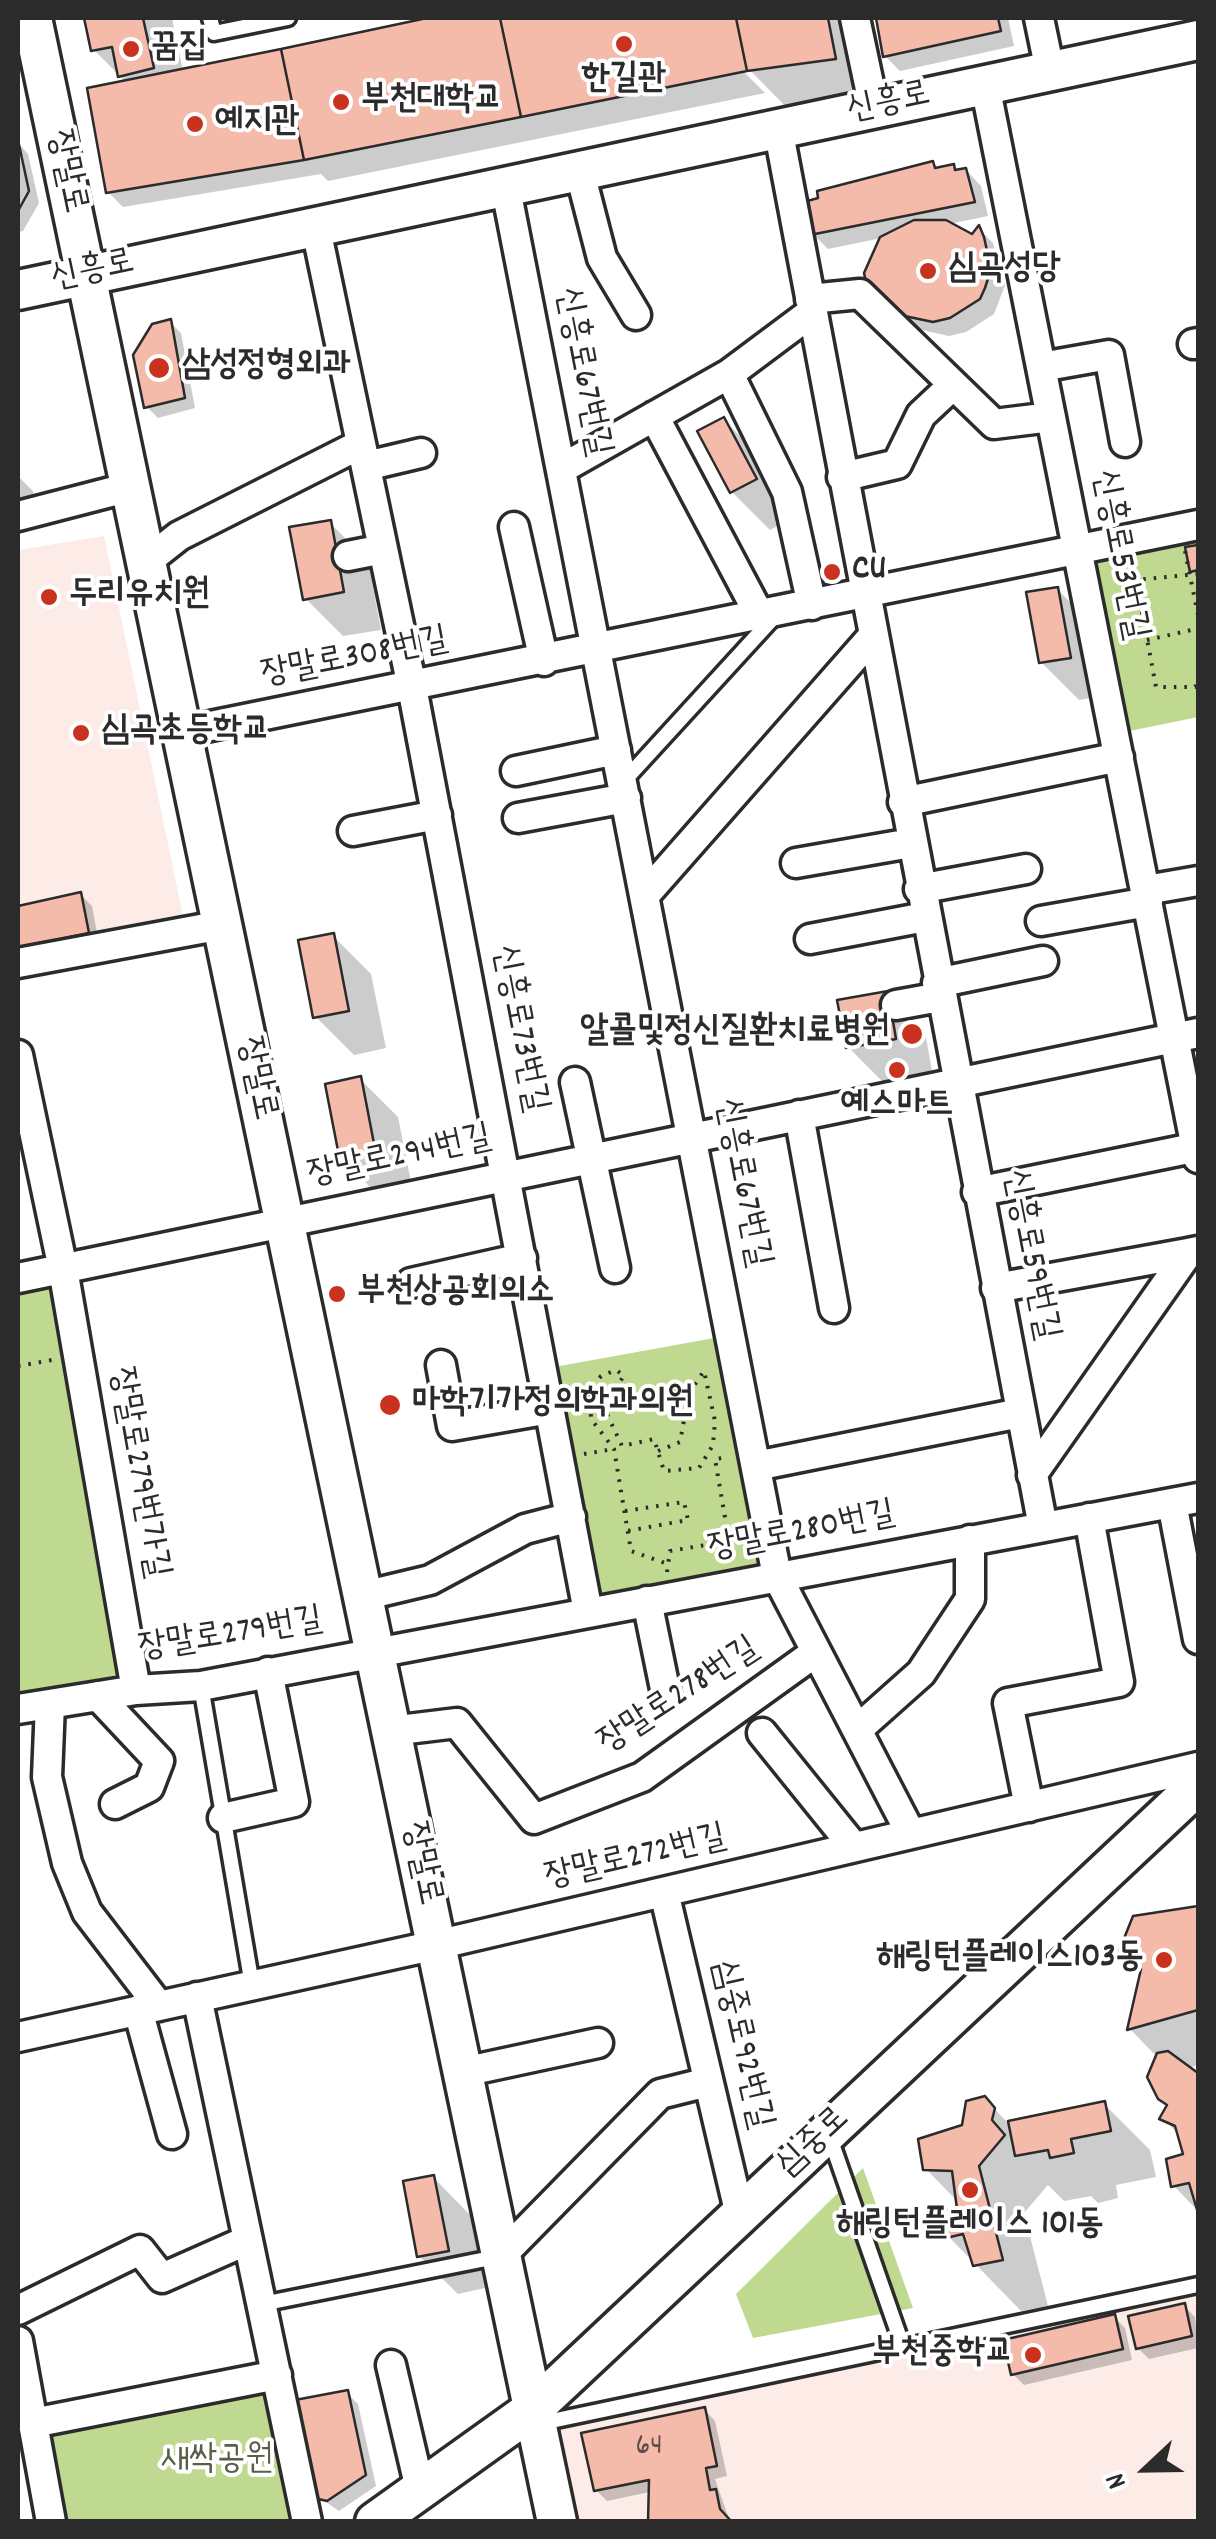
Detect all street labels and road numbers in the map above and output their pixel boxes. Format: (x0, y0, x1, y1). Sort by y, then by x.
street label: 신흥로 (843, 76, 935, 134)
street label: 장말로 (35, 126, 93, 218)
street label: 신흥로 (47, 244, 139, 302)
street label: 신흥로67번길 (543, 284, 617, 460)
street label: 신흥로53번길 (1080, 466, 1154, 644)
street label: 장말로308번길 (258, 621, 452, 699)
street label: 신흥로73번길 (480, 942, 554, 1116)
street label: 장말로 (225, 1033, 283, 1125)
street label: 신흥로67번길 (703, 1095, 777, 1271)
street label: 장말로294번길 (304, 1119, 496, 1199)
street label: 신흥로59번길 (991, 1166, 1065, 1344)
street label: 장말로279번가길 (97, 1364, 175, 1582)
street label: 장말로280번길 (705, 1495, 899, 1573)
street label: 장말로279번길 (136, 1602, 326, 1672)
street label: 장말로278번길 (592, 1630, 768, 1766)
street label: 장말로 (390, 1818, 448, 1910)
street label: 장말로272번길 (541, 1819, 731, 1901)
street label: 심중로92번길 (699, 1956, 779, 2134)
street label: 심중로 (770, 2100, 860, 2188)

